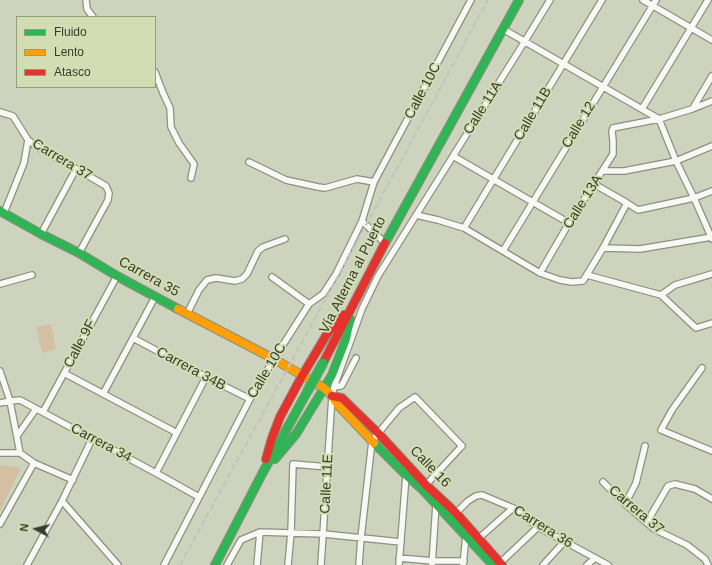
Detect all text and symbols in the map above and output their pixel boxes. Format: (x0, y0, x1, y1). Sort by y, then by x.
legend (16, 16, 156, 88)
text: Fluido (54, 25, 87, 39)
text: Lento (54, 45, 84, 59)
street label: Calle 10C (401, 60, 445, 122)
text: Atasco (54, 65, 91, 79)
street label: Calle 11A (460, 78, 506, 138)
street label: Calle 11B (510, 84, 556, 144)
street label: Calle 12 (559, 99, 599, 151)
street label: Carrera 37 (29, 136, 95, 184)
street label: Calle 13A (560, 172, 606, 232)
street label: Vía Alterna al Puerto (316, 214, 390, 336)
street label: Carrera 35 (116, 253, 182, 301)
street label: Calle 9F (60, 317, 100, 371)
street label: Calle 10C (244, 340, 290, 402)
street label: Carrera 34B (153, 344, 229, 394)
street label: Carrera 34 (68, 420, 134, 466)
street label: Calle 16 (406, 443, 454, 491)
street label: Calle 11E (317, 454, 337, 514)
street label: Carrera 37 (605, 482, 667, 538)
street label: Carrera 36 (510, 502, 576, 552)
north arrow (16, 509, 56, 549)
text: N (18, 523, 31, 532)

